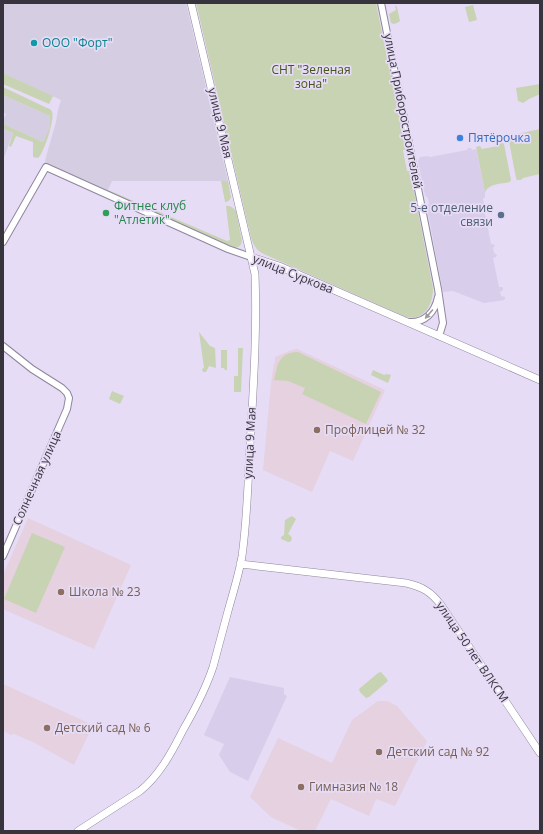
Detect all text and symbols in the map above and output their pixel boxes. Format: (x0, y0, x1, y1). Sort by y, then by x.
street label: улица Приборостроителей (380, 32, 427, 190)
place label: ООО "Форт" (42, 34, 112, 51)
marker: ООО "Форт" (29, 38, 39, 48)
park label: СНТ "Зеленая зона" (271, 61, 351, 92)
street label: улица 9 Мая (204, 86, 237, 160)
place label: Пятёрочка (468, 129, 530, 146)
marker: Пятёрочка (455, 133, 465, 143)
place label: Фитнес клуб "Атлетик" (114, 197, 186, 228)
place label: 5-е отделение связи (410, 199, 493, 230)
marker: Фитнес клуб "Атлетик" (101, 208, 111, 218)
marker: 5-е отделение связи (496, 210, 506, 220)
street label: улица Суркова (250, 250, 336, 297)
one-way arrow (425, 309, 434, 319)
street label: улица 9 Мая (239, 407, 260, 479)
place label: Профлицей № 32 (325, 421, 426, 438)
marker: Профлицей № 32 (312, 425, 322, 435)
street label: Солнечная улица (8, 428, 65, 528)
place label: Школа № 23 (69, 583, 141, 600)
marker: Школа № 23 (56, 587, 66, 597)
street label: улица 50 лет ВЛКСМ (432, 598, 513, 706)
place label: Детский сад № 6 (55, 719, 151, 736)
marker: Детский сад № 6 (42, 723, 52, 733)
place label: Детский сад № 92 (387, 743, 490, 760)
marker: Детский сад № 92 (374, 747, 384, 757)
place label: Гимназия № 18 (309, 778, 398, 795)
marker: Гимназия № 18 (296, 782, 306, 792)

